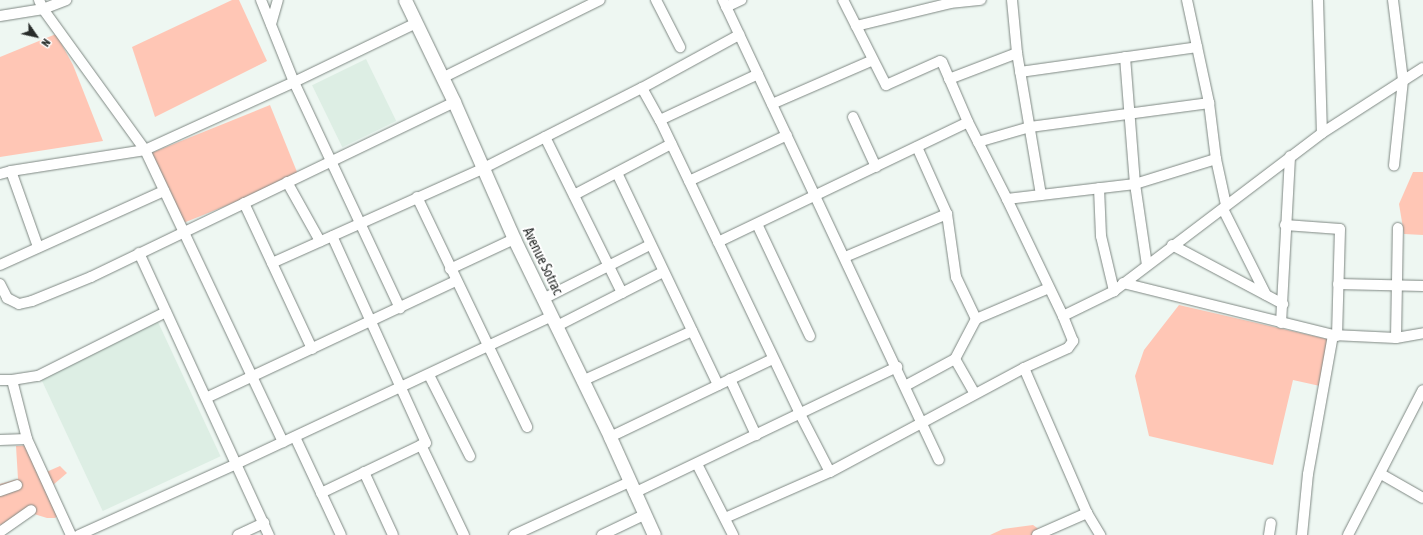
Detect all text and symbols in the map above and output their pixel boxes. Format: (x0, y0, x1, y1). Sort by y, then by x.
north arrow (16, 16, 56, 56)
text: N (39, 37, 53, 49)
street label: Avenue Sotrac (520, 225, 566, 297)

